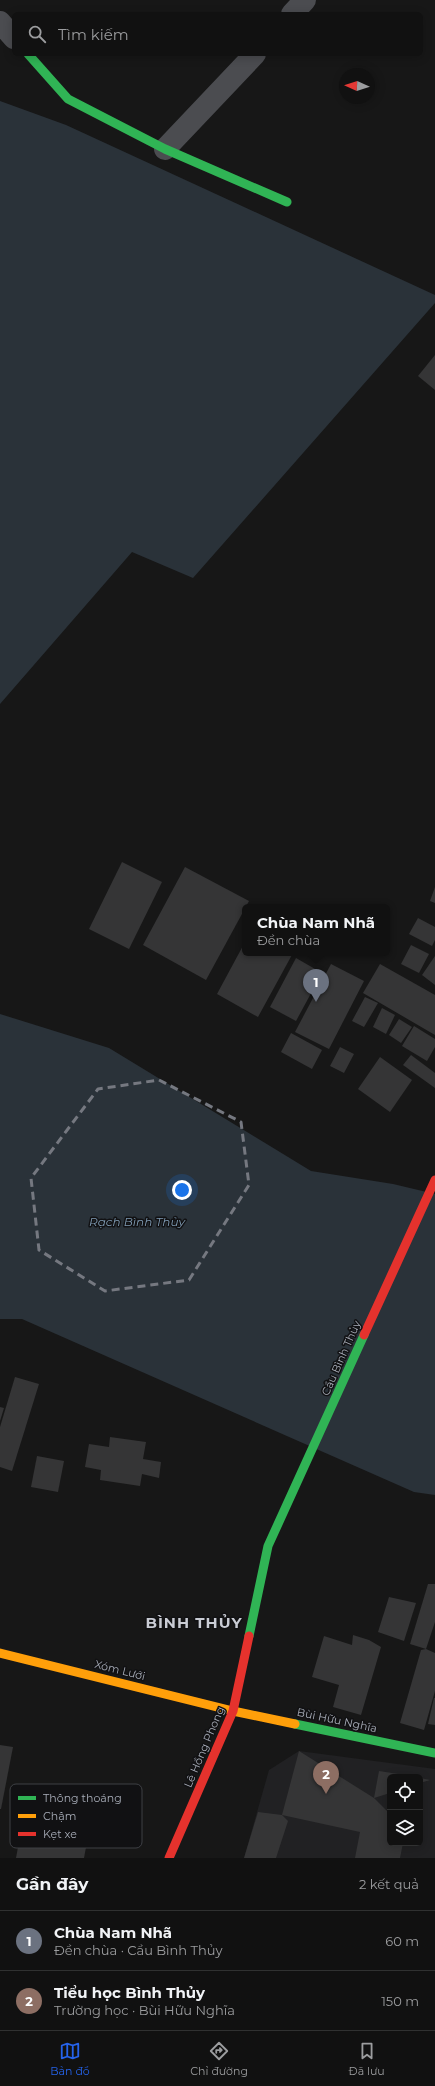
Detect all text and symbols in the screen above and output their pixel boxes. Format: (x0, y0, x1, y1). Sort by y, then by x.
search box (12, 12, 423, 56)
icon: search (26, 23, 48, 45)
text: Tìm kiếm (58, 25, 129, 44)
north arrow (339, 68, 375, 104)
popup (242, 904, 390, 956)
text: Chùa Nam Nhã (257, 913, 375, 932)
text: Đền chùa (257, 932, 320, 948)
pin: 1 (303, 969, 329, 1002)
your location (172, 1180, 192, 1200)
water label: Rạch Bình Thủy (89, 1214, 186, 1229)
street label: Cầu Bình Thủy (318, 1318, 364, 1398)
district label: BÌNH THỦY (145, 1613, 243, 1632)
street label: Xóm Lưới (93, 1657, 147, 1683)
street label: Lê Hồng Phong (181, 1704, 227, 1790)
street label: Bùi Hữu Nghĩa (296, 1705, 378, 1735)
pin: 2 (313, 1761, 339, 1794)
map controls (387, 1774, 423, 1846)
button: locate (387, 1774, 423, 1810)
legend (10, 1784, 142, 1848)
text: Thông thoáng (43, 1791, 122, 1805)
text: Chậm (43, 1809, 76, 1823)
button: layers (387, 1810, 423, 1846)
text: Kẹt xe (43, 1827, 77, 1841)
text: Gần đây (16, 1874, 88, 1894)
text: 2 kết quả (359, 1876, 419, 1892)
text: Chùa Nam Nhã (54, 1923, 172, 1942)
text: 1 (26, 1933, 32, 1949)
text: 60 m (385, 1933, 419, 1949)
text: Đền chùa · Cầu Bình Thủy (54, 1942, 223, 1958)
text: Tiểu học Bình Thủy (54, 1983, 205, 2002)
text: 2 (25, 1993, 33, 2009)
text: 150 m (381, 1993, 419, 2009)
text: Trường học · Bùi Hữu Nghĩa (54, 2002, 235, 2018)
tab: Bản đồ (50, 2040, 90, 2078)
tab: Chỉ đường (190, 2040, 248, 2078)
tab: Đã lưu (349, 2040, 385, 2078)

